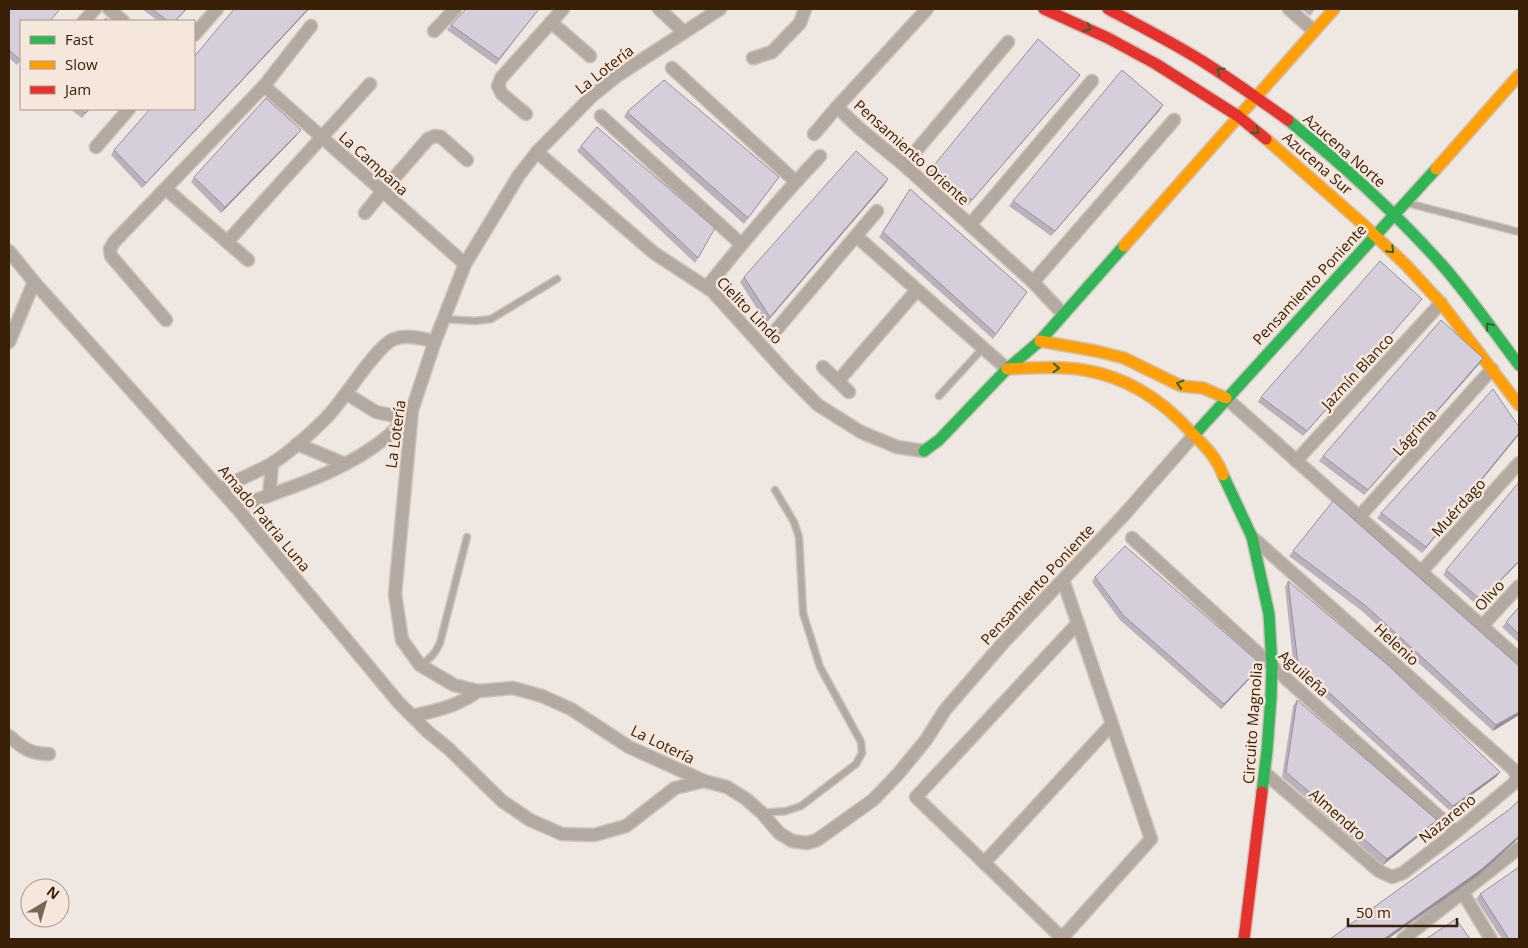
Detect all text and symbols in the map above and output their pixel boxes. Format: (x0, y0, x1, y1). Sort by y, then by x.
legend (20, 20, 195, 110)
one-way arrow (1083, 22, 1092, 33)
text: Fast (65, 29, 94, 49)
street label: La Lotería (571, 40, 637, 98)
text: Slow (65, 54, 98, 74)
one-way arrow (1217, 68, 1226, 78)
text: Jam (63, 79, 91, 99)
street label: Pensamiento Oriente (850, 95, 974, 209)
street label: Azucena Norte (1300, 109, 1390, 191)
one-way arrow (1251, 125, 1260, 134)
street label: La Campana (335, 127, 413, 199)
street label: Azucena Sur (1279, 127, 1357, 199)
street label: Pensamiento Poniente (1248, 219, 1370, 349)
one-way arrow (1385, 245, 1394, 254)
street label: Cielito Lindo (713, 272, 787, 348)
one-way arrow (1487, 323, 1495, 332)
street label: Jazmín Blanco (1315, 329, 1398, 415)
one-way arrow (1052, 363, 1060, 374)
one-way arrow (1176, 379, 1184, 390)
street label: La Lotería (380, 398, 410, 470)
street label: Lágrima (1388, 404, 1440, 460)
street label: Amado Patria Luna (215, 461, 315, 575)
street label: Muérdago (1427, 474, 1489, 540)
street label: Pensamiento Poniente (976, 519, 1098, 649)
street label: Olivo (1470, 575, 1508, 615)
street label: Helenio (1370, 619, 1424, 669)
street label: Aguileña (1275, 645, 1333, 701)
street label: Circuito Magnolia (1238, 661, 1266, 785)
street label: La Lotería (628, 720, 698, 768)
street label: Almendro (1305, 784, 1371, 844)
street label: Nazareno (1414, 789, 1480, 847)
north arrow (20, 878, 70, 928)
text: N (43, 881, 64, 903)
scale bar (1348, 896, 1457, 928)
text: 50 m (1356, 902, 1391, 922)

